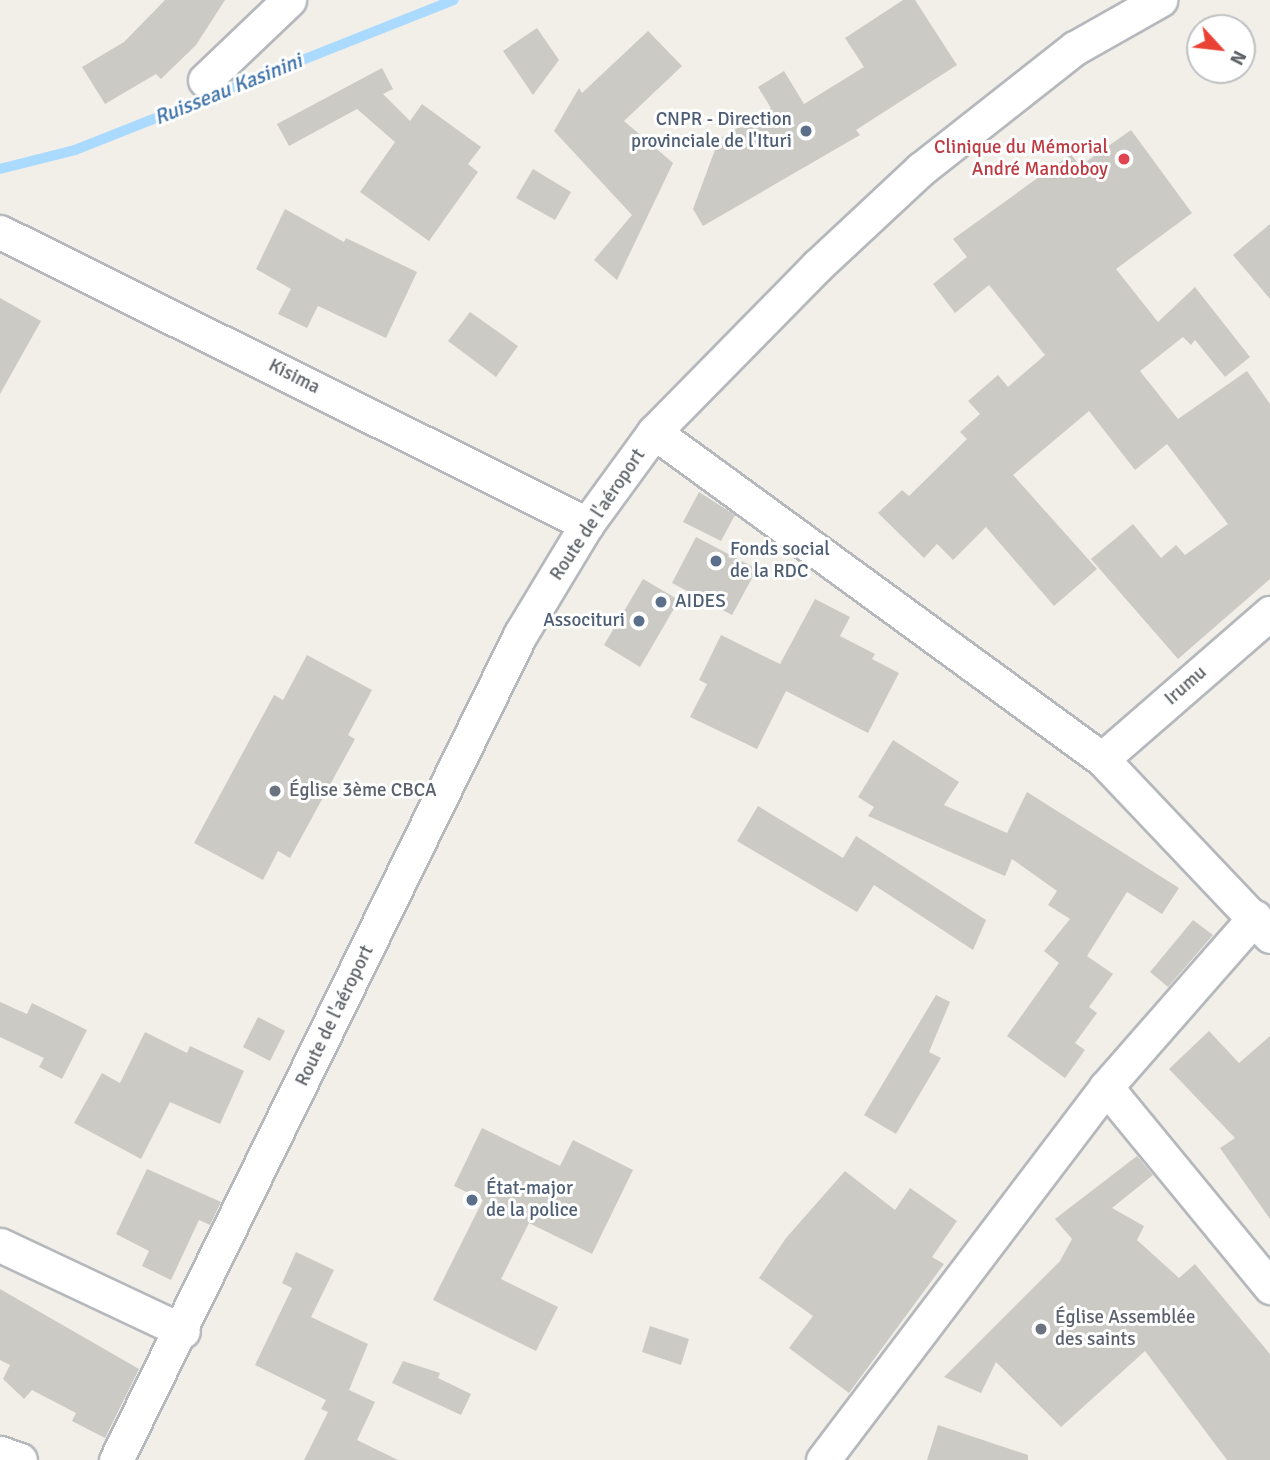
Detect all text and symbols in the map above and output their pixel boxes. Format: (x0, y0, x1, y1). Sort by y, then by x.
north arrow (1186, 14, 1256, 84)
text: N (1224, 46, 1252, 69)
water label: Ruisseau Kasinini (150, 48, 306, 130)
place label: CNPR - Direction provinciale de l'Ituri (631, 109, 792, 153)
marker: CNPR - Direction provinciale de l'Ituri (798, 123, 814, 139)
place label: Clinique du Mémorial André Mandoboy (934, 137, 1108, 181)
marker: Clinique du Mémorial André Mandoboy (1114, 149, 1134, 169)
street label: Kisima (264, 354, 324, 400)
street label: Route de l'aéroport (546, 445, 650, 585)
place label: Fonds social de la RDC (730, 539, 830, 583)
marker: Fonds social de la RDC (708, 553, 724, 569)
place label: AIDES (675, 591, 726, 613)
marker: AIDES (653, 594, 669, 610)
place label: Associturi (543, 610, 625, 632)
marker: Associturi (631, 613, 647, 629)
street label: Irumu (1160, 661, 1212, 711)
place label: Église 3ème CBCA (289, 780, 437, 802)
marker: Église 3ème CBCA (267, 783, 283, 799)
street label: Route de l'aéroport (291, 942, 379, 1090)
place label: État-major de la police (486, 1178, 578, 1222)
marker: État-major de la police (464, 1192, 480, 1208)
place label: Église Assemblée des saints (1055, 1307, 1196, 1351)
marker: Église Assemblée des saints (1033, 1321, 1049, 1337)

